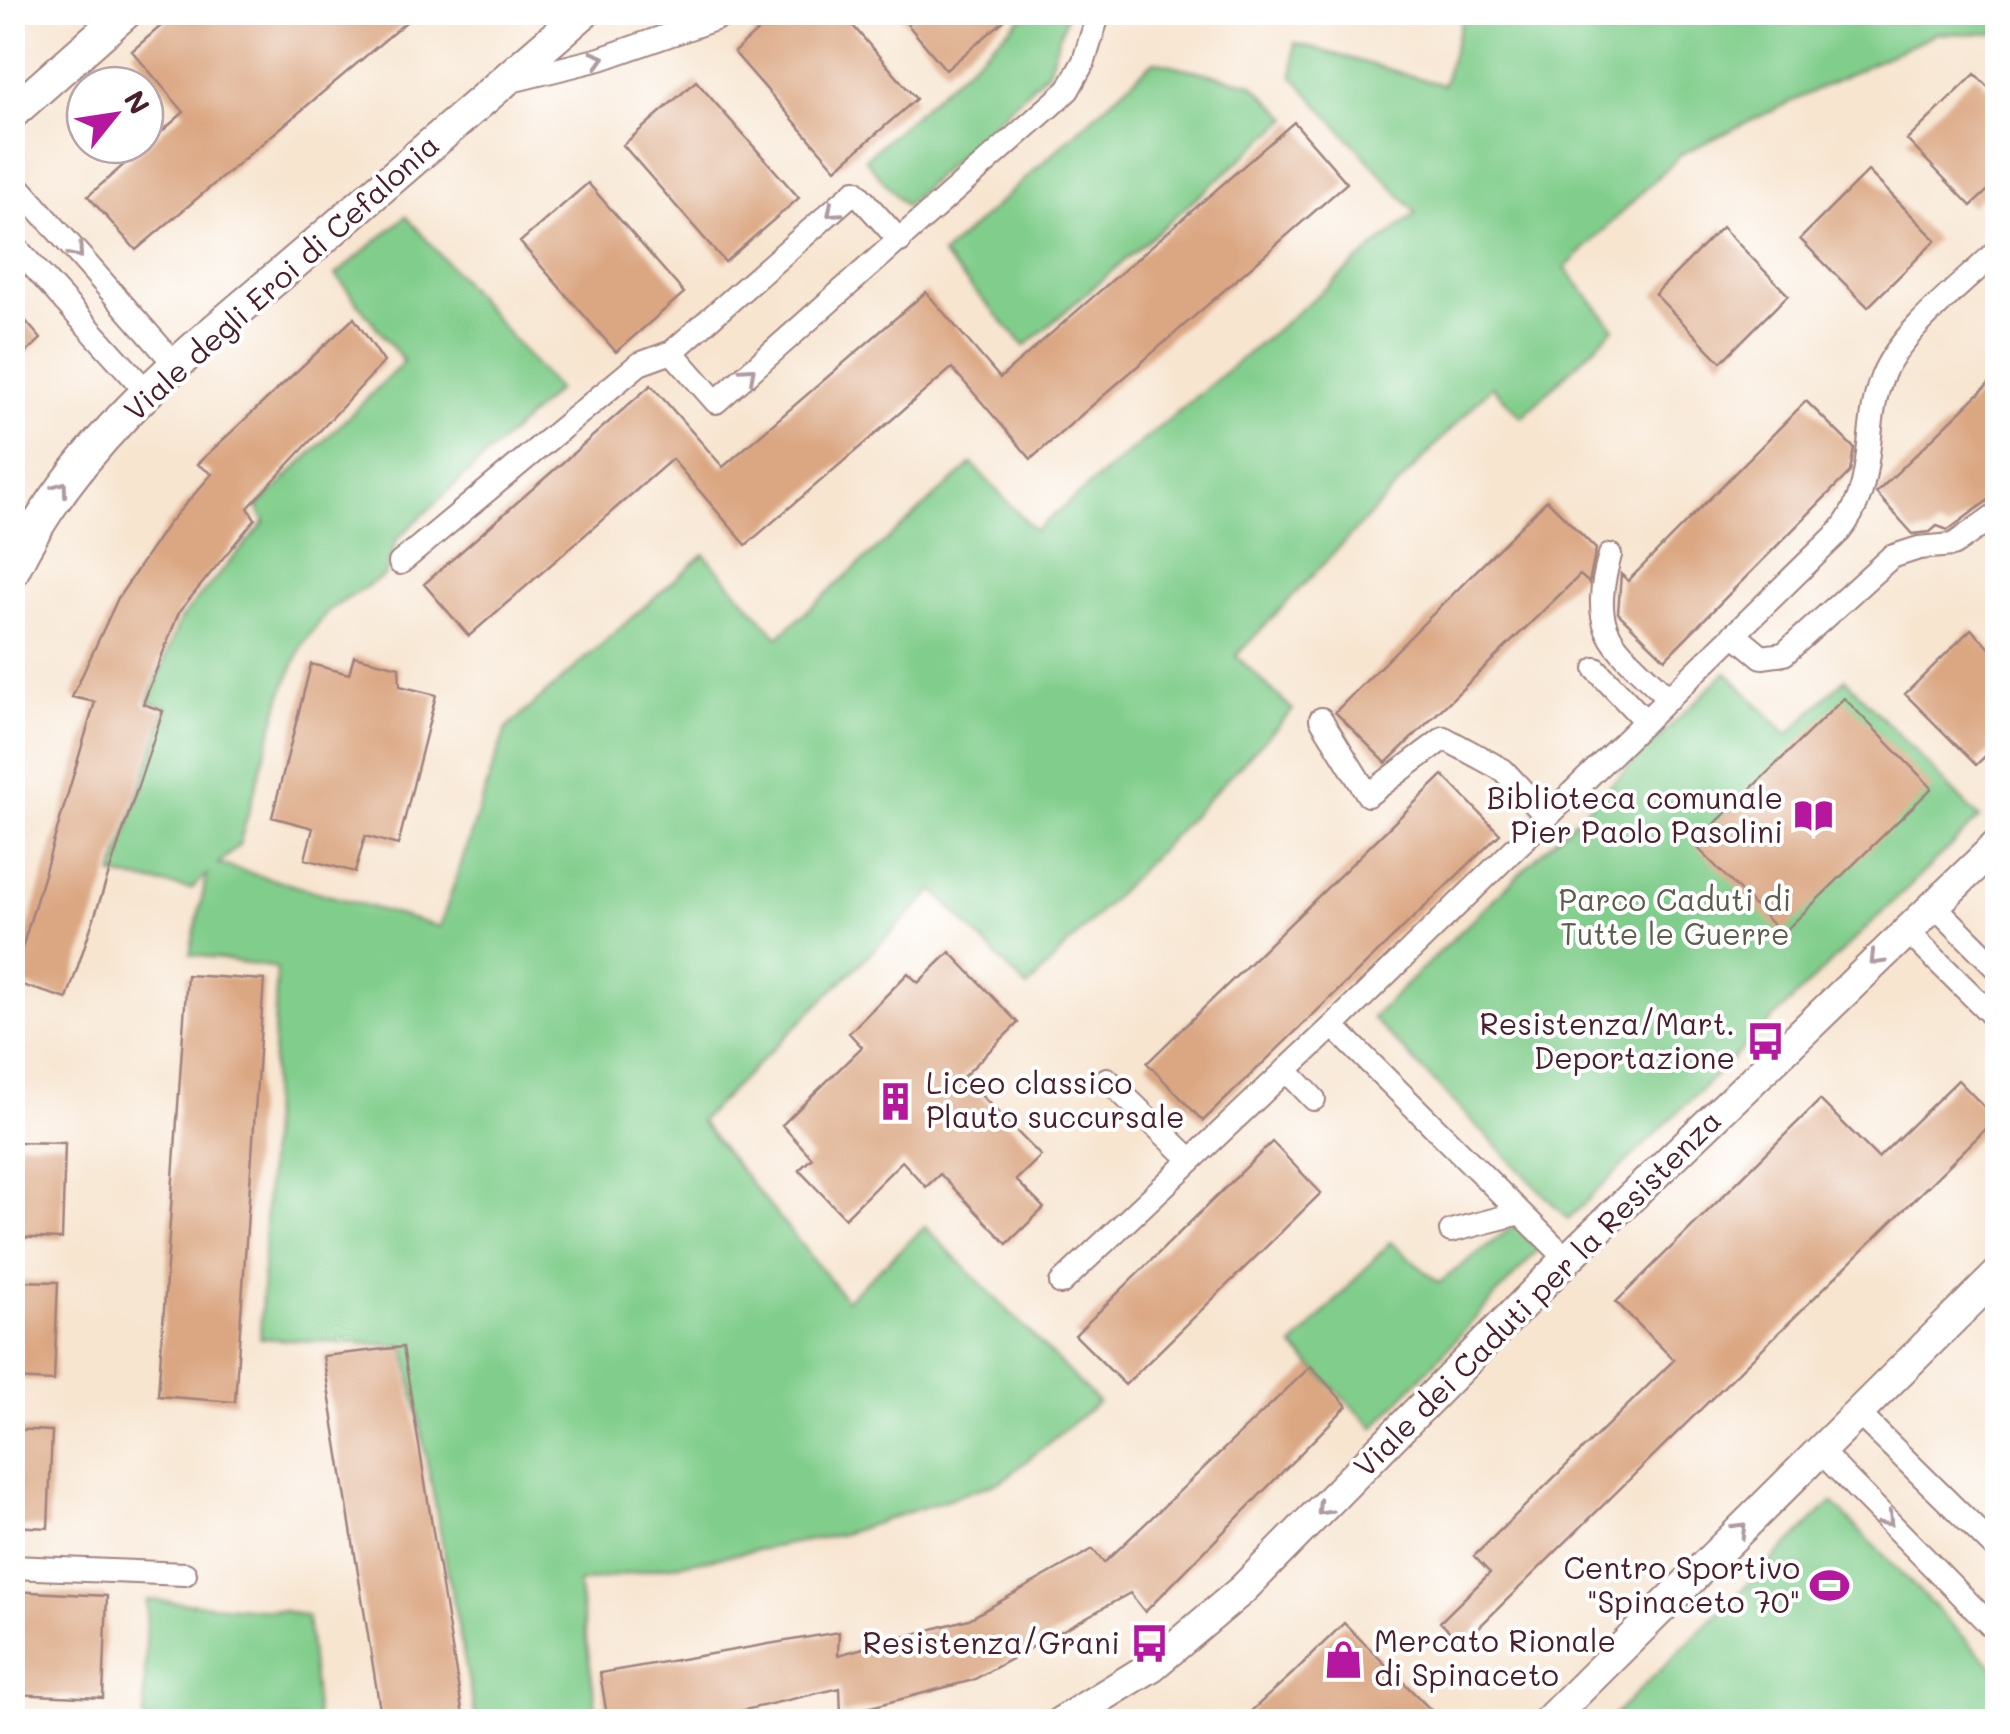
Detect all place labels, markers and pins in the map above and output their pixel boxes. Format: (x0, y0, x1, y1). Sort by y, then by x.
place label: Biblioteca comunale Pier Paolo Pasolini (1487, 777, 1783, 851)
library icon: Biblioteca comunale Pier Paolo Pasolini (1792, 795, 1834, 837)
place label: Resistenza/Mart. Deportazione (1480, 1003, 1735, 1077)
bus stop icon: Resistenza/Mart. Deportazione (1744, 1021, 1786, 1063)
place label: Liceo classico Plauto succursale (926, 1062, 1185, 1136)
building icon: Liceo classico Plauto succursale (875, 1080, 917, 1122)
place label: Centro Sportivo "Spinaceto 70" (1563, 1547, 1800, 1621)
sports icon: Centro Sportivo "Spinaceto 70" (1809, 1565, 1851, 1607)
place label: Mercato Rionale di Spinaceto (1374, 1620, 1616, 1694)
place label: Resistenza/Grani (863, 1622, 1120, 1662)
bus stop icon: Resistenza/Grani (1129, 1623, 1171, 1665)
shop icon: Mercato Rionale di Spinaceto (1323, 1638, 1365, 1680)

